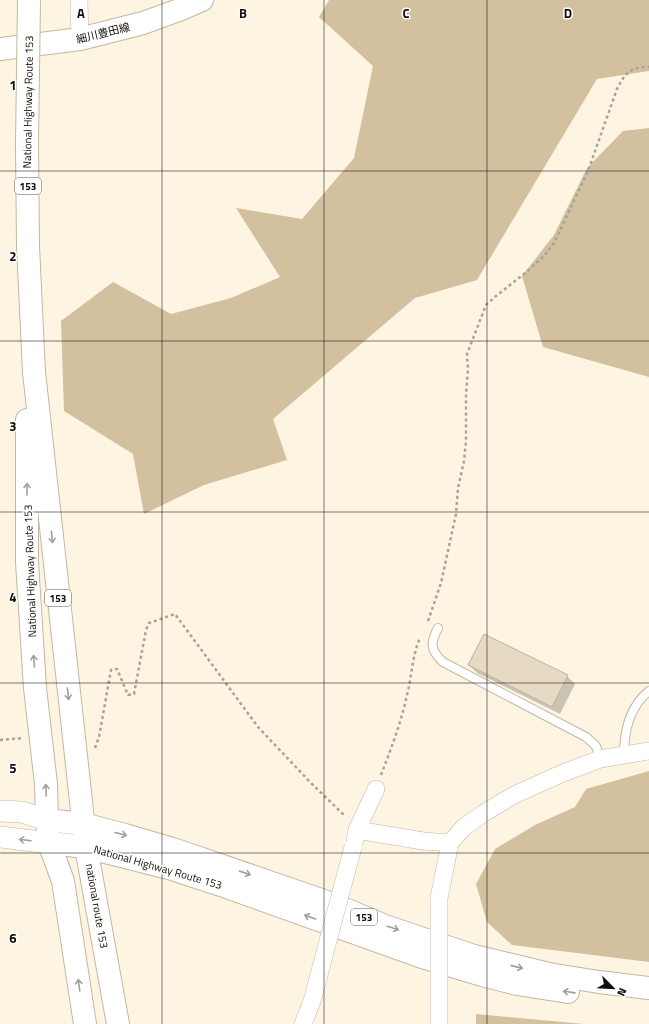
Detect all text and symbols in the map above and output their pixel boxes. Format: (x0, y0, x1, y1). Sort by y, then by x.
text: A (77, 3, 85, 23)
text: B (239, 3, 247, 23)
text: C (402, 3, 410, 23)
text: D (564, 3, 572, 23)
street label: 細川豊田線 (74, 19, 132, 47)
street label: National Highway Route 153 (19, 35, 37, 169)
text: 1 (9, 75, 17, 95)
road number: 153 (15, 178, 41, 194)
text: 2 (9, 246, 17, 266)
text: 3 (9, 416, 17, 436)
one-way arrow (23, 483, 31, 496)
street label: National Highway Route 153 (20, 504, 40, 638)
one-way arrow (48, 530, 55, 543)
text: 4 (9, 587, 17, 607)
road number: 153 (45, 590, 71, 606)
one-way arrow (30, 655, 37, 668)
one-way arrow (65, 687, 72, 700)
text: 5 (9, 758, 17, 778)
one-way arrow (42, 784, 49, 797)
one-way arrow (114, 831, 127, 838)
one-way arrow (19, 836, 32, 843)
street label: National Highway Route 153 (92, 841, 224, 893)
street label: national route 153 (82, 862, 112, 950)
one-way arrow (238, 870, 250, 878)
road number: 153 (351, 909, 377, 925)
one-way arrow (304, 912, 316, 920)
one-way arrow (386, 925, 399, 932)
text: 6 (9, 928, 17, 948)
one-way arrow (510, 963, 523, 971)
north arrow (593, 968, 633, 1008)
one-way arrow (75, 979, 83, 992)
text: N (613, 985, 631, 999)
one-way arrow (563, 988, 576, 996)

